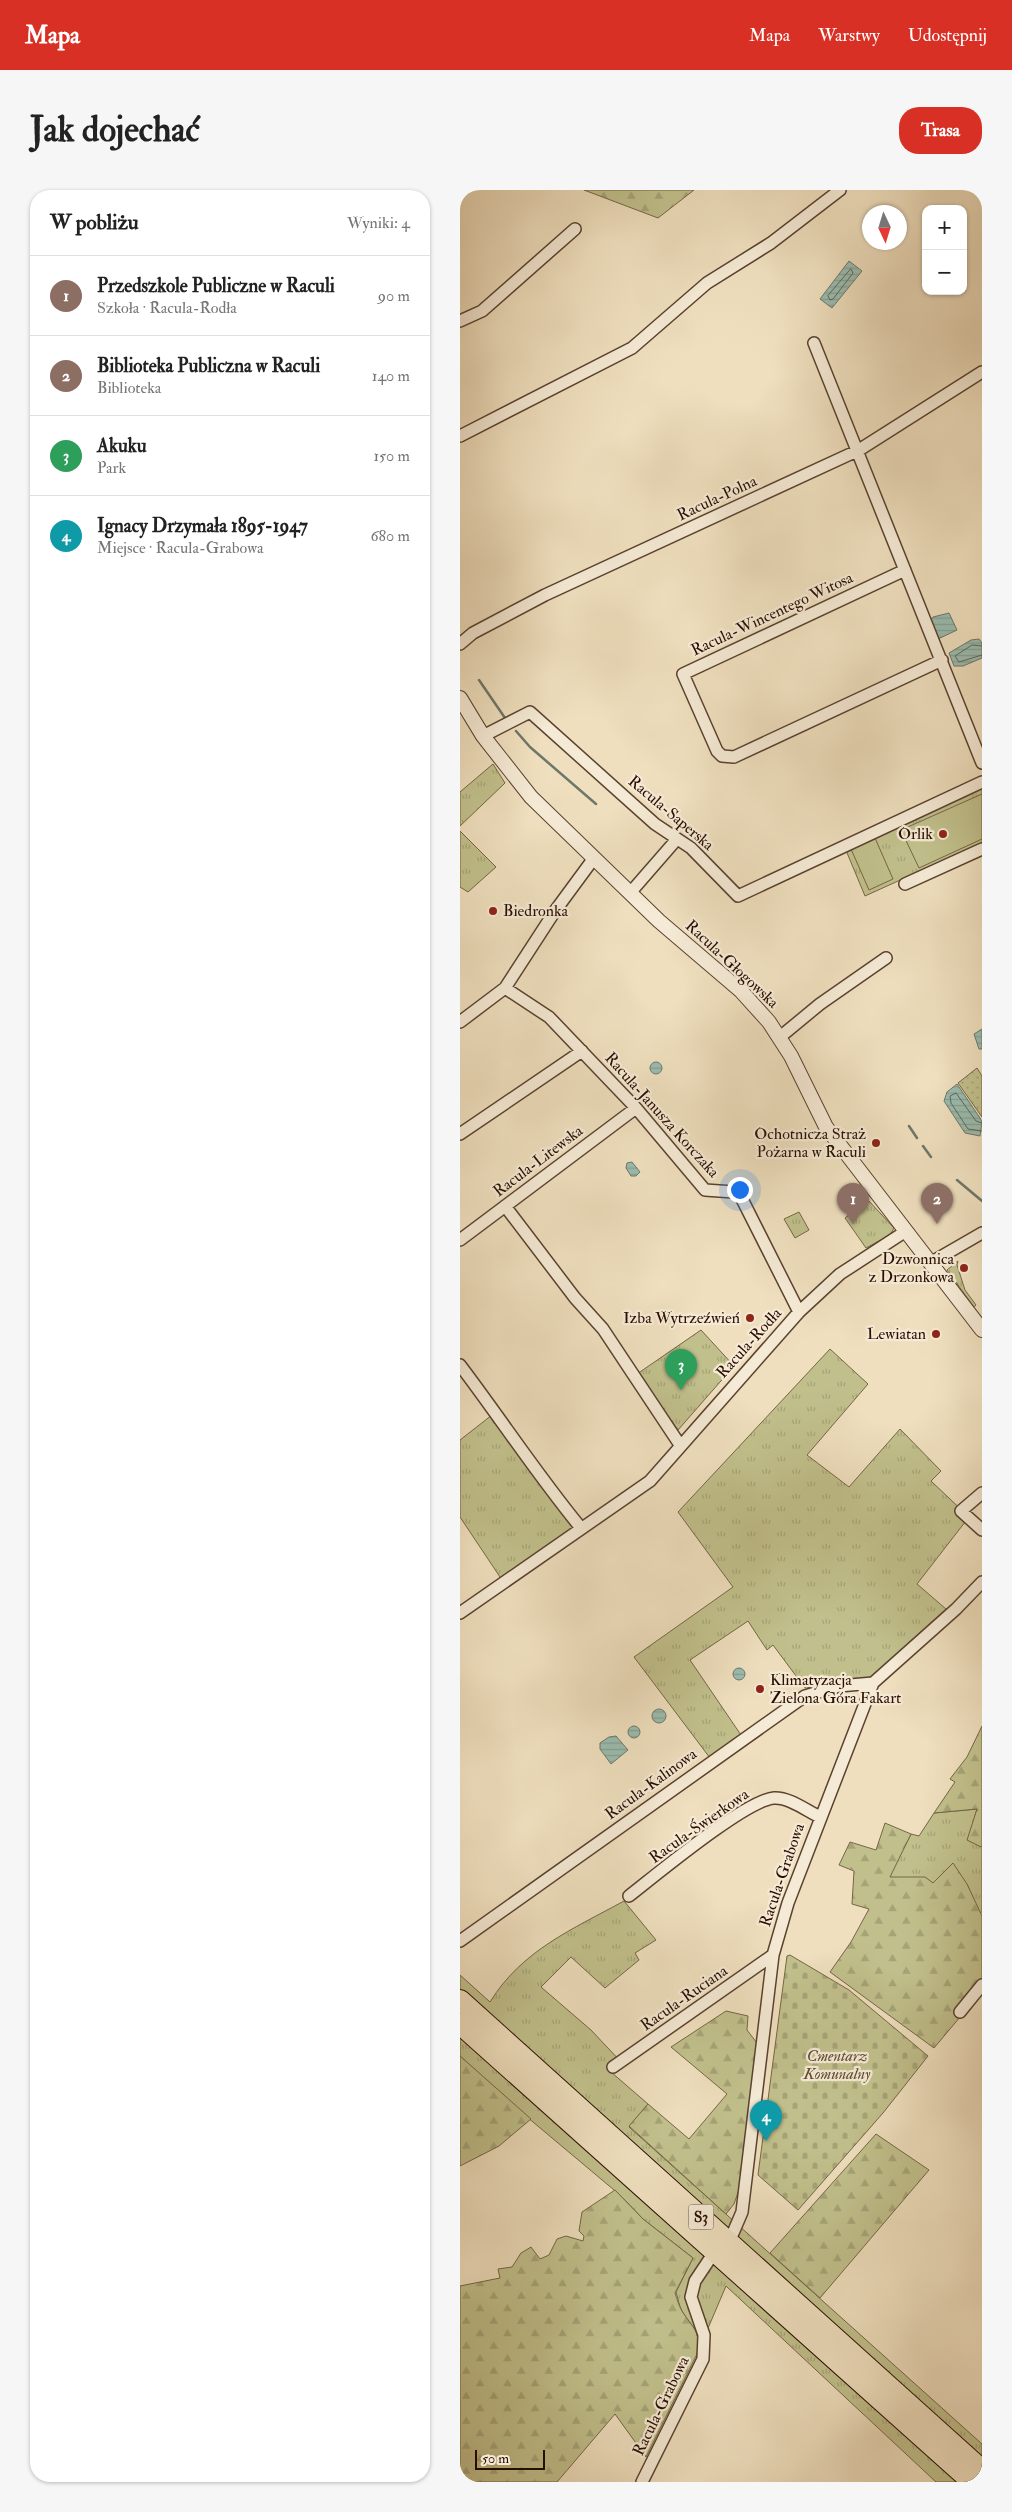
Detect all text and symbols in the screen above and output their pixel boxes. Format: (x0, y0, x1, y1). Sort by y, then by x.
text: Mapa (25, 20, 80, 51)
text: Mapa (749, 24, 790, 47)
text: Warstwy (818, 24, 880, 47)
text: Udostępnij (908, 24, 987, 47)
button: Trasa (899, 107, 982, 154)
text: Jak dojechać (30, 108, 200, 152)
north arrow (862, 205, 907, 250)
map controls (922, 205, 967, 295)
button: + (922, 205, 967, 250)
text: W pobliżu (50, 209, 139, 236)
text: Wyniki: 4 (347, 213, 410, 233)
button: − (922, 250, 967, 295)
text: Przedszkole Publiczne w Raculi (97, 274, 335, 298)
text: 1 (63, 286, 69, 306)
text: 90 m (378, 286, 410, 306)
text: Szkoła · Racula-Rodła (97, 298, 237, 318)
text: Biblioteka Publiczna w Raculi (97, 354, 320, 378)
text: 2 (62, 366, 70, 386)
text: 140 m (372, 366, 410, 386)
text: Biblioteka (97, 378, 161, 398)
text: Akuku (97, 434, 147, 458)
text: 3 (63, 446, 69, 466)
text: 150 m (373, 446, 410, 466)
text: Park (97, 458, 126, 478)
street label: Racula-Polna (674, 471, 760, 525)
text: Ignacy Drzymała 1895-1947 (97, 514, 308, 538)
text: 4 (62, 526, 70, 546)
text: 680 m (370, 526, 410, 546)
text: Miejsce · Racula-Grabowa (97, 538, 264, 558)
street label: Racula-Wincentego Witosa (688, 567, 857, 660)
street label: Racula-Saperska (623, 771, 718, 856)
place label: Orlik (898, 824, 933, 844)
marker: Orlik (937, 828, 949, 840)
place label: Biedronka (503, 901, 569, 921)
marker: Biedronka (487, 905, 499, 917)
street label: Racula-Głogowska (681, 916, 783, 1013)
street label: Racula-Janusza Korczaka (600, 1048, 724, 1183)
street label: Racula-Litewska (489, 1120, 587, 1201)
place label: Ochotnicza Straż Pożarna w Raculi (754, 1124, 866, 1162)
marker: Ochotnicza Straż Pożarna w Raculi (870, 1137, 882, 1149)
your location (727, 1177, 753, 1203)
pin: 1 (837, 1183, 869, 1224)
pin: 2 (921, 1183, 953, 1224)
place label: Dzwonnica z Drzonkowa (869, 1249, 954, 1287)
marker: Dzwonnica z Drzonkowa (958, 1262, 970, 1274)
street label: Racula-Rodła (712, 1303, 786, 1382)
place label: Izba Wytrzeźwień (623, 1308, 740, 1328)
marker: Izba Wytrzeźwień (744, 1312, 756, 1324)
place label: Lewiatan (867, 1324, 926, 1344)
marker: Lewiatan (930, 1328, 942, 1340)
pin: 3 (665, 1349, 697, 1390)
place label: Klimatyzacja Zielona Góra Fakart (770, 1670, 901, 1708)
marker: Klimatyzacja Zielona Góra Fakart (754, 1683, 766, 1695)
street label: Racula-Kalinowa (601, 1744, 701, 1824)
street label: Racula-Świerkowa (645, 1784, 753, 1868)
street label: Racula-Grabowa (755, 1820, 809, 1929)
street label: Racula-Ruciana (637, 1960, 732, 2035)
park label: Cmentarz Komunalny (803, 2046, 871, 2084)
pin: 4 (750, 2100, 782, 2141)
road number: S3 (688, 2204, 714, 2230)
street label: Racula-Grabowa (628, 2353, 694, 2459)
scale bar (475, 2447, 545, 2470)
text: 50 m (482, 2450, 509, 2467)

